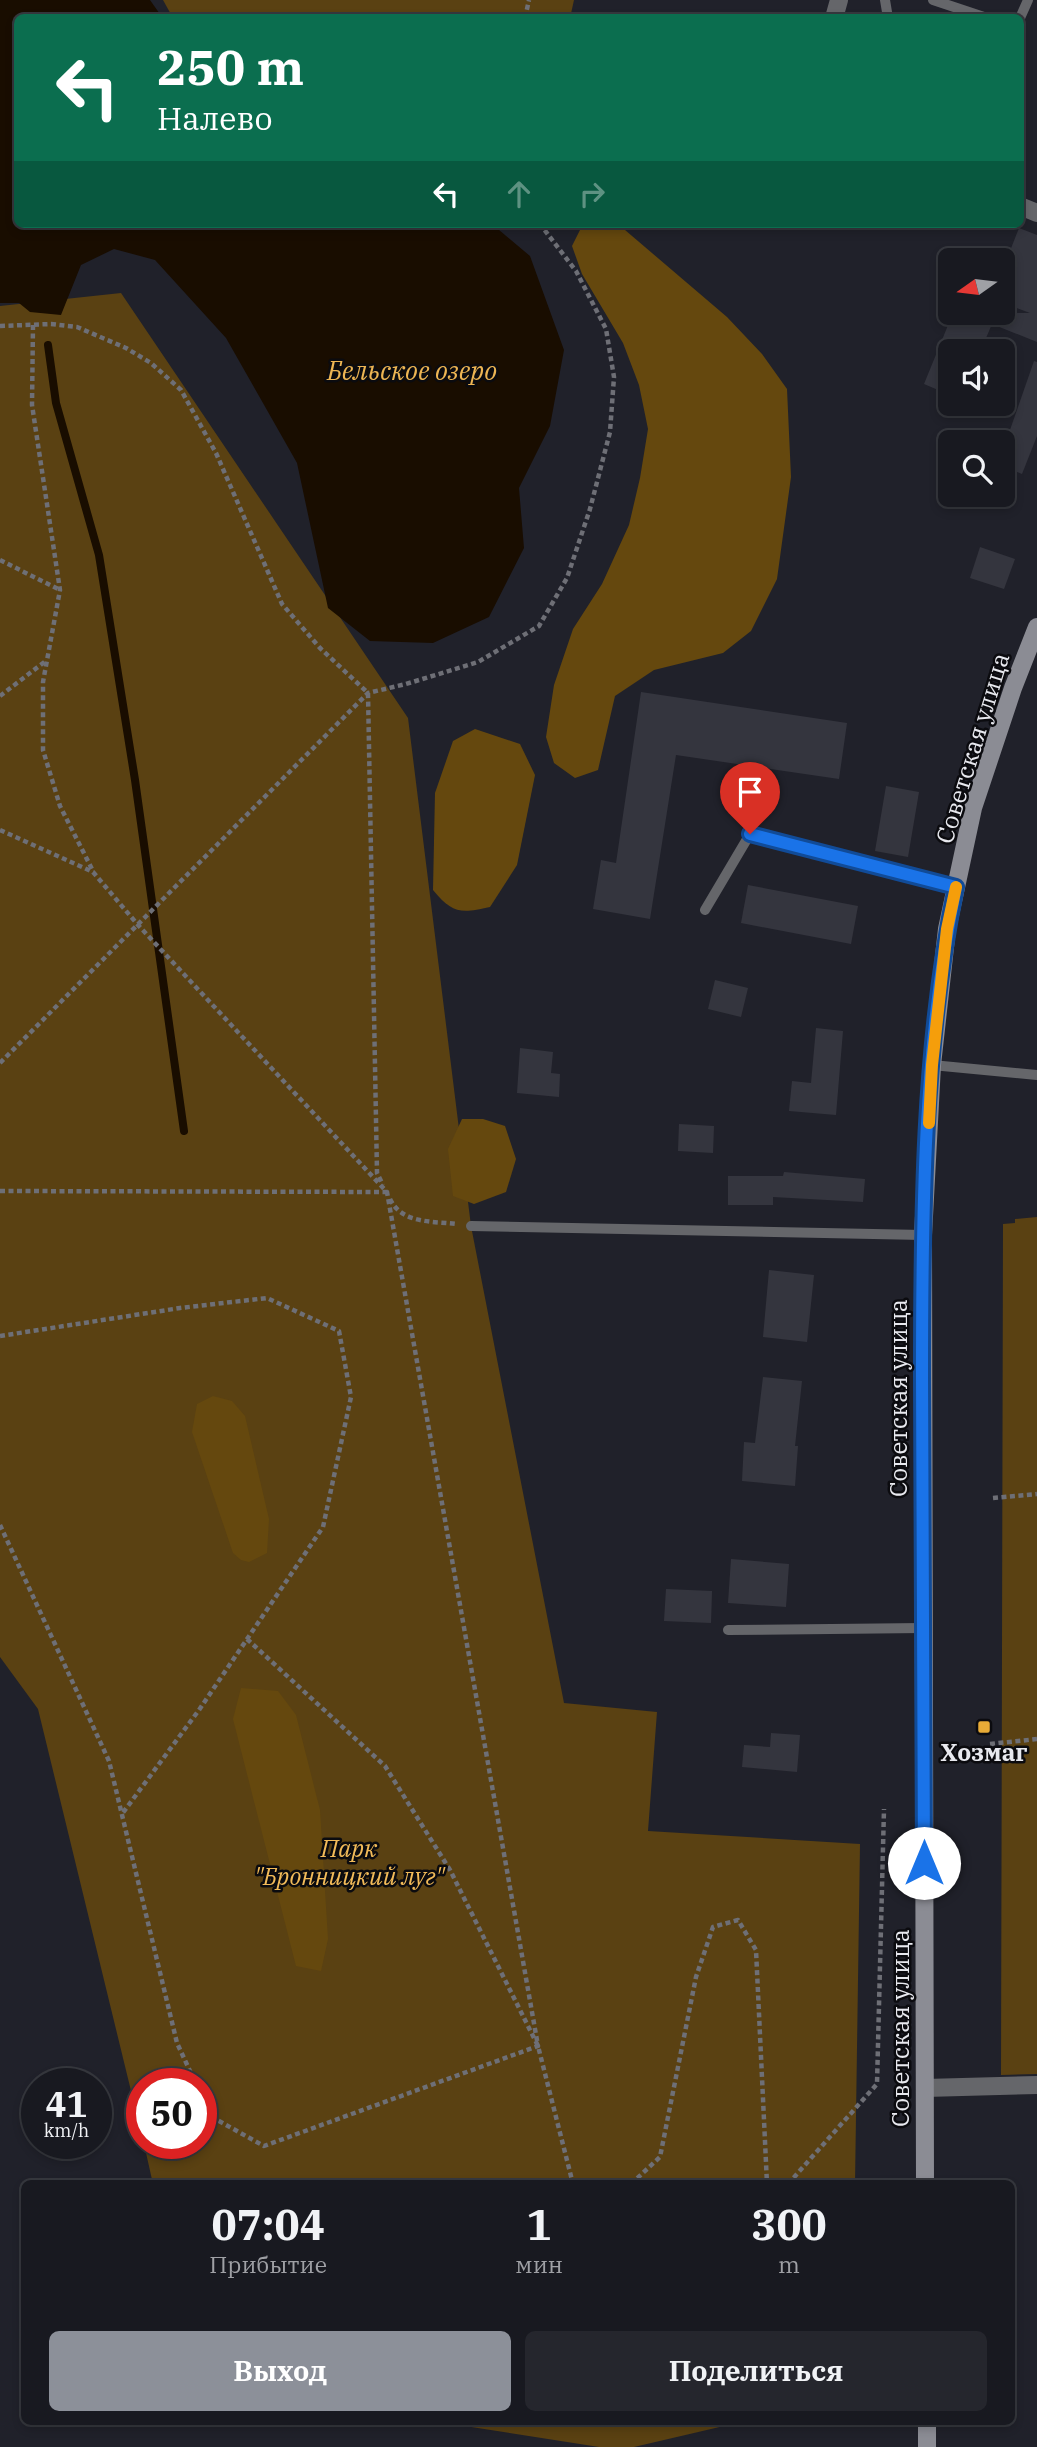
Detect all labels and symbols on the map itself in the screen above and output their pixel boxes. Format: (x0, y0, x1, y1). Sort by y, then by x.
north arrow (938, 248, 1015, 326)
water label: Бельское озеро (326, 353, 497, 387)
street label: Советская улица (928, 649, 1016, 847)
pin (720, 762, 780, 834)
street label: Советская улица (882, 1299, 914, 1497)
marker: Хозмаг (976, 1719, 992, 1735)
place label: Хозмаг (940, 1736, 1028, 1768)
position arrow (887, 1826, 961, 1900)
park label: Парк "Бронницкий луг" (254, 1832, 446, 1892)
street label: Советская улица (884, 1929, 916, 2127)
speed limit sign: 50 (126, 2068, 217, 2159)

